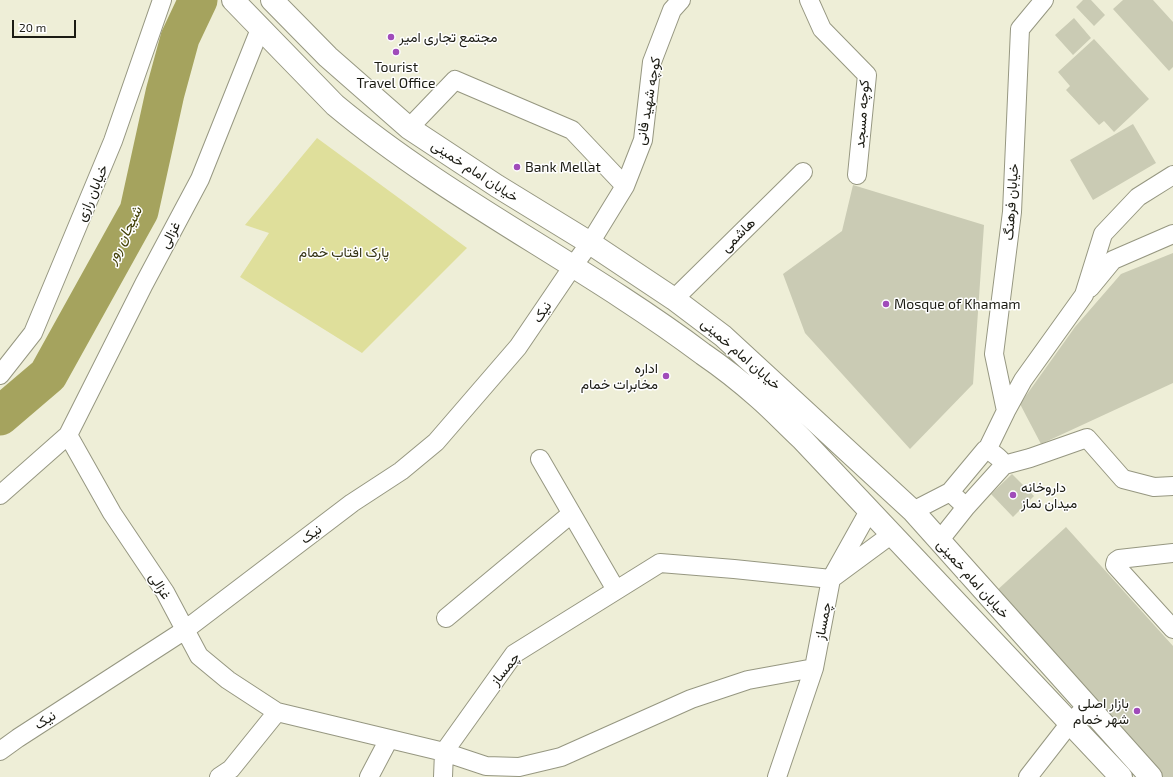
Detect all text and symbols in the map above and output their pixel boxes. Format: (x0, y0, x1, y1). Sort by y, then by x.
scale bar (14, 12, 78, 38)
text: 20 m (19, 20, 46, 34)
place label: مجتمع تجاری امیر (399, 29, 498, 45)
marker: مجتمع تجاری امیر (386, 32, 396, 42)
marker: Tourist Travel Office (391, 47, 401, 57)
street label: کوچه شهید فانی (632, 56, 664, 146)
place label: Tourist Travel Office (357, 59, 435, 92)
street label: کوچه مسجد (851, 79, 873, 149)
street label: خیابان امام خمینی (428, 137, 522, 205)
place label: Bank Mellat (525, 159, 601, 175)
street label: خیابان رازی (72, 162, 112, 224)
marker: Bank Mellat (512, 162, 522, 172)
street label: خیابان فرهنگ (1000, 163, 1022, 241)
water label: شیجان رور (102, 203, 146, 267)
street label: هاشمی (717, 214, 759, 256)
street label: غزالی (156, 219, 184, 251)
park label: پارک افتاب خمام (299, 244, 389, 260)
place label: Mosque of Khamam (894, 296, 1021, 312)
street label: نیک (529, 298, 555, 326)
marker: Mosque of Khamam (881, 299, 891, 309)
street label: خیابان امام خمینی (698, 315, 784, 393)
place label: اداره مخابرات خمام (581, 360, 658, 392)
marker: اداره مخابرات خمام (661, 371, 671, 381)
place label: داروخانه میدان نماز (1021, 479, 1077, 512)
marker: داروخانه میدان نماز (1008, 490, 1018, 500)
street label: نیک (297, 521, 325, 547)
street label: خیابان امام خمینی (933, 536, 1013, 622)
street label: غزالی (145, 570, 175, 602)
street label: چمساز (811, 601, 835, 641)
street label: چمساز (487, 649, 523, 689)
place label: بازار اصلی شهر خمام (1073, 695, 1129, 728)
marker: بازار اصلی شهر خمام (1132, 706, 1142, 716)
street label: نیک (31, 707, 59, 733)

